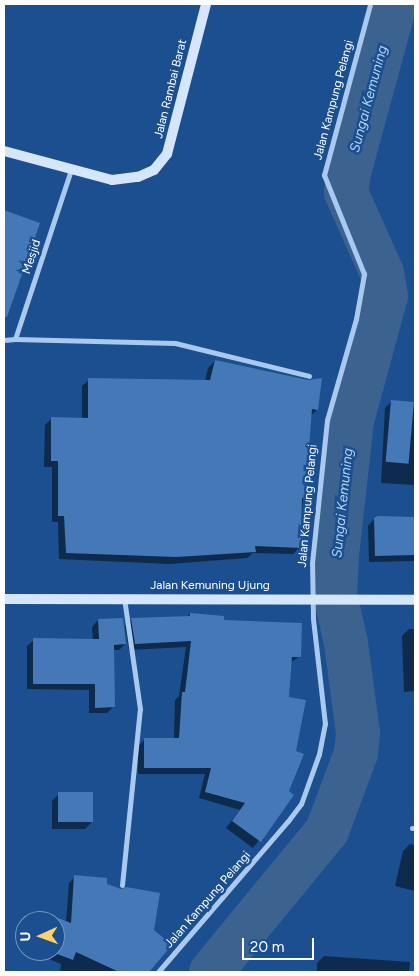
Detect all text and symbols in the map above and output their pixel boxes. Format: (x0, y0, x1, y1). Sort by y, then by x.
street label: Jalan Rambai Barat (152, 38, 190, 140)
street label: Jalan Kampung Pelangi (311, 39, 357, 161)
water label: Sungai Kemuning (347, 44, 391, 154)
street label: Mesjid (20, 238, 44, 276)
street label: Jalan Kampung Pelangi (295, 444, 321, 568)
water label: Sungai Kemuning (329, 447, 357, 559)
street label: Jalan Kemuning Ujung (150, 579, 270, 593)
street label: Jalan Kampung Pelangi (162, 849, 254, 951)
north arrow (15, 911, 65, 961)
scale bar (244, 928, 316, 960)
text: U (17, 931, 34, 942)
text: 20 m (250, 938, 284, 956)

